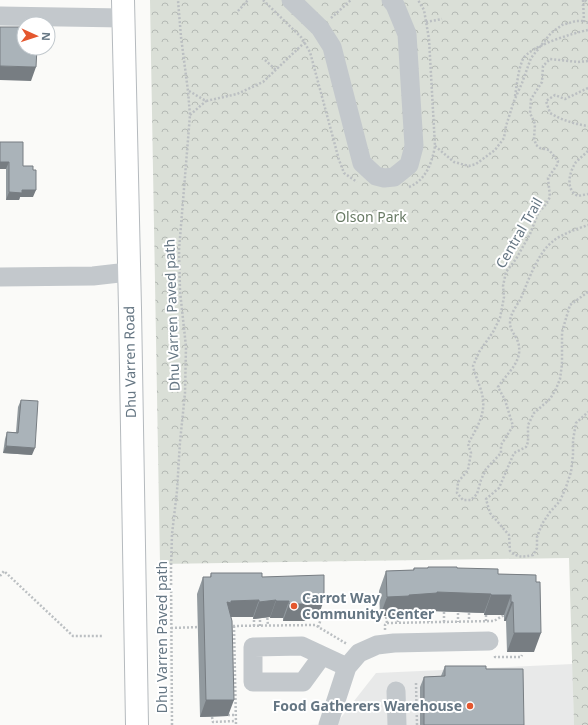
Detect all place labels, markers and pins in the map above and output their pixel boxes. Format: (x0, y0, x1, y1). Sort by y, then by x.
place label: Carrot Way Community Center (302, 588, 435, 623)
marker: Carrot Way Community Center (289, 601, 299, 611)
place label: Food Gatherers Warehouse (273, 696, 462, 715)
marker: Food Gatherers Warehouse (465, 701, 475, 711)

